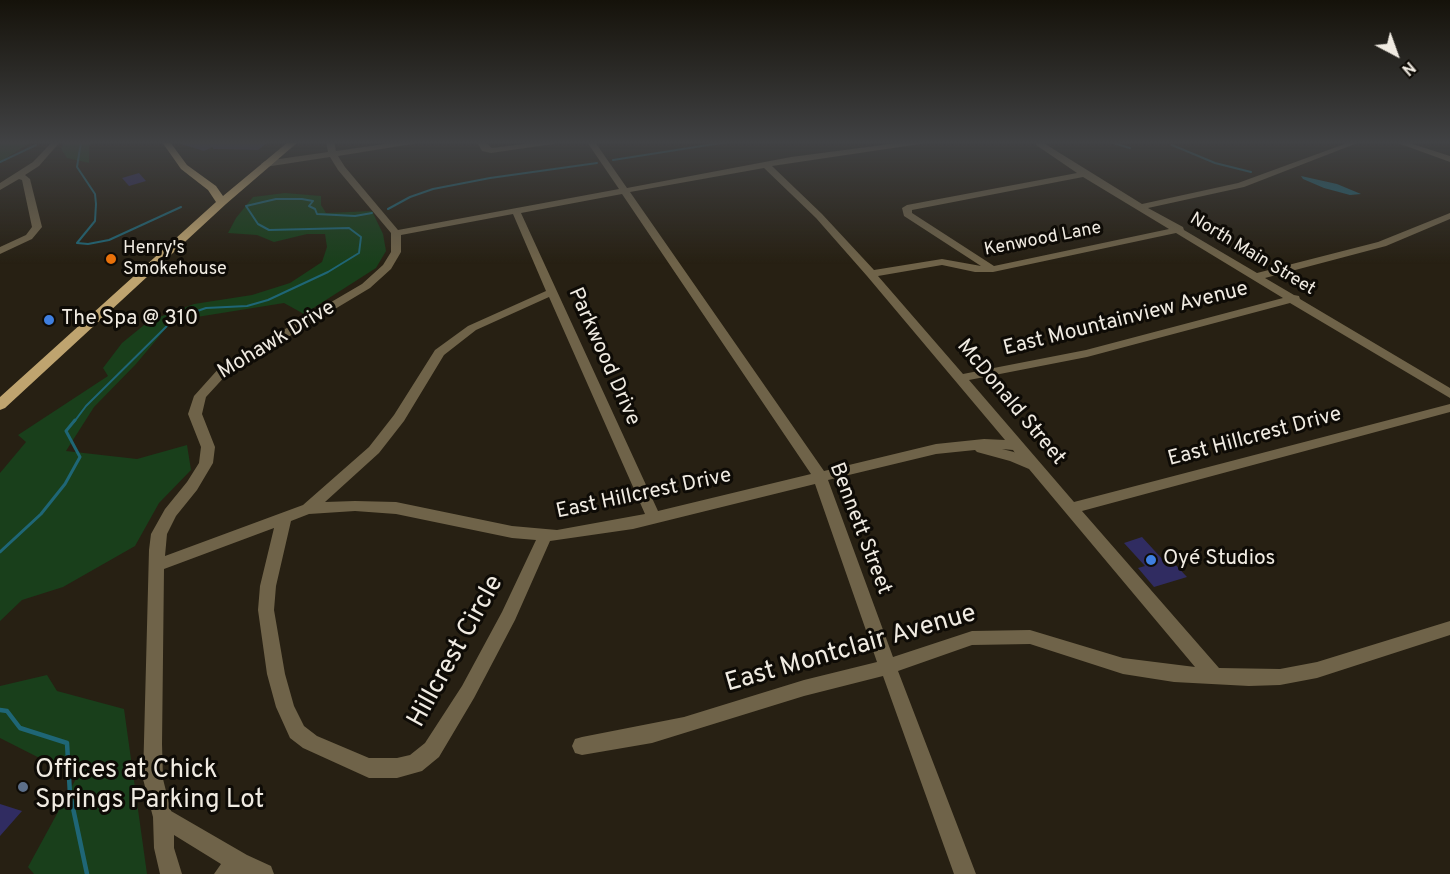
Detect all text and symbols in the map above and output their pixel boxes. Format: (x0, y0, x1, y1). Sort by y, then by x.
north arrow (1366, 24, 1426, 84)
text: N (1397, 56, 1419, 79)
street label: North Main Street (1185, 209, 1319, 301)
street label: Kenwood Lane (983, 218, 1103, 262)
place label: Henry's Smokehouse (123, 238, 227, 280)
marker: Henry's Smokehouse (104, 252, 118, 266)
street label: East Mountainview Avenue (1001, 277, 1251, 363)
street label: Parkwood Drive (561, 284, 645, 430)
street label: Mohawk Drive (214, 296, 340, 386)
place label: The Spa @ 310 (61, 307, 198, 333)
marker: The Spa @ 310 (42, 313, 56, 327)
street label: McDonald Street (950, 335, 1070, 471)
street label: East Hillcrest Drive (1165, 403, 1345, 473)
street label: Bennett Street (822, 460, 896, 598)
street label: East Hillcrest Drive (554, 464, 734, 526)
place label: Oyé Studios (1163, 547, 1275, 573)
marker: Oyé Studios (1144, 553, 1158, 567)
street label: Hillcrest Circle (402, 570, 512, 734)
street label: East Montclair Avenue (722, 599, 980, 701)
place label: Offices at Chick Springs Parking Lot (35, 756, 264, 818)
marker: Offices at Chick Springs Parking Lot (16, 780, 30, 794)

